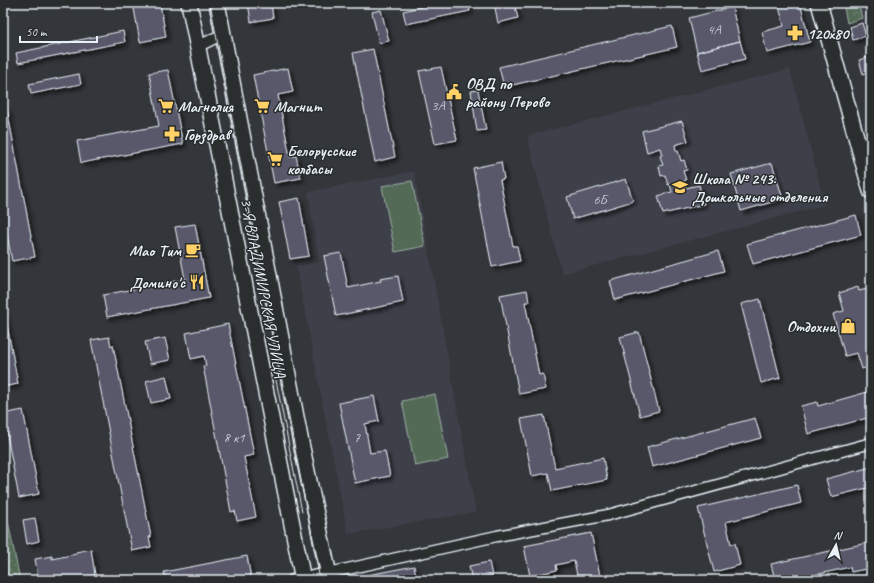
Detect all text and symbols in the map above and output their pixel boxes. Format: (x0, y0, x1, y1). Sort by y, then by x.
scale bar (20, 18, 97, 44)
house number: 4А (707, 21, 722, 38)
text: 50 m (26, 24, 48, 40)
pharmacy icon: 120x80 (786, 24, 804, 42)
place label: 120x80 (807, 24, 850, 44)
place label: ОВД по району Перово (466, 74, 551, 112)
public building icon: ОВД по району Перово (445, 83, 463, 101)
supermarket icon: Магнолия (157, 97, 175, 115)
place label: Магнолия (178, 97, 234, 117)
supermarket icon: Магнит (253, 97, 271, 115)
place label: Магнит (274, 97, 323, 117)
house number: 3А (431, 97, 446, 114)
pharmacy icon: Горздрав (163, 125, 181, 143)
place label: Горздрав (184, 125, 232, 145)
place label: Белорусские колбасы (287, 141, 357, 179)
supermarket icon: Белорусские колбасы (266, 150, 284, 168)
place label: Школа № 243. Дошкольные отделения (692, 169, 829, 207)
school or university icon: Школа № 243. Дошкольные отделения (671, 178, 689, 196)
house number: 6Б (593, 191, 610, 208)
street label: 3-Я ВЛАДИМИРСКАЯ УЛИЦА (236, 197, 290, 381)
place label: Мао Тим (129, 241, 182, 261)
cafe icon: Мао Тим (184, 241, 202, 259)
place label: Домино'c (130, 273, 186, 293)
restaurant icon: Домино'c (188, 273, 206, 291)
place label: Отдохни (787, 317, 837, 337)
shop icon: Отдохни (839, 317, 857, 335)
house number: 8 к1 (223, 429, 245, 446)
house number: 7 (354, 429, 361, 446)
north arrow (816, 525, 856, 565)
text: N (833, 528, 844, 543)

